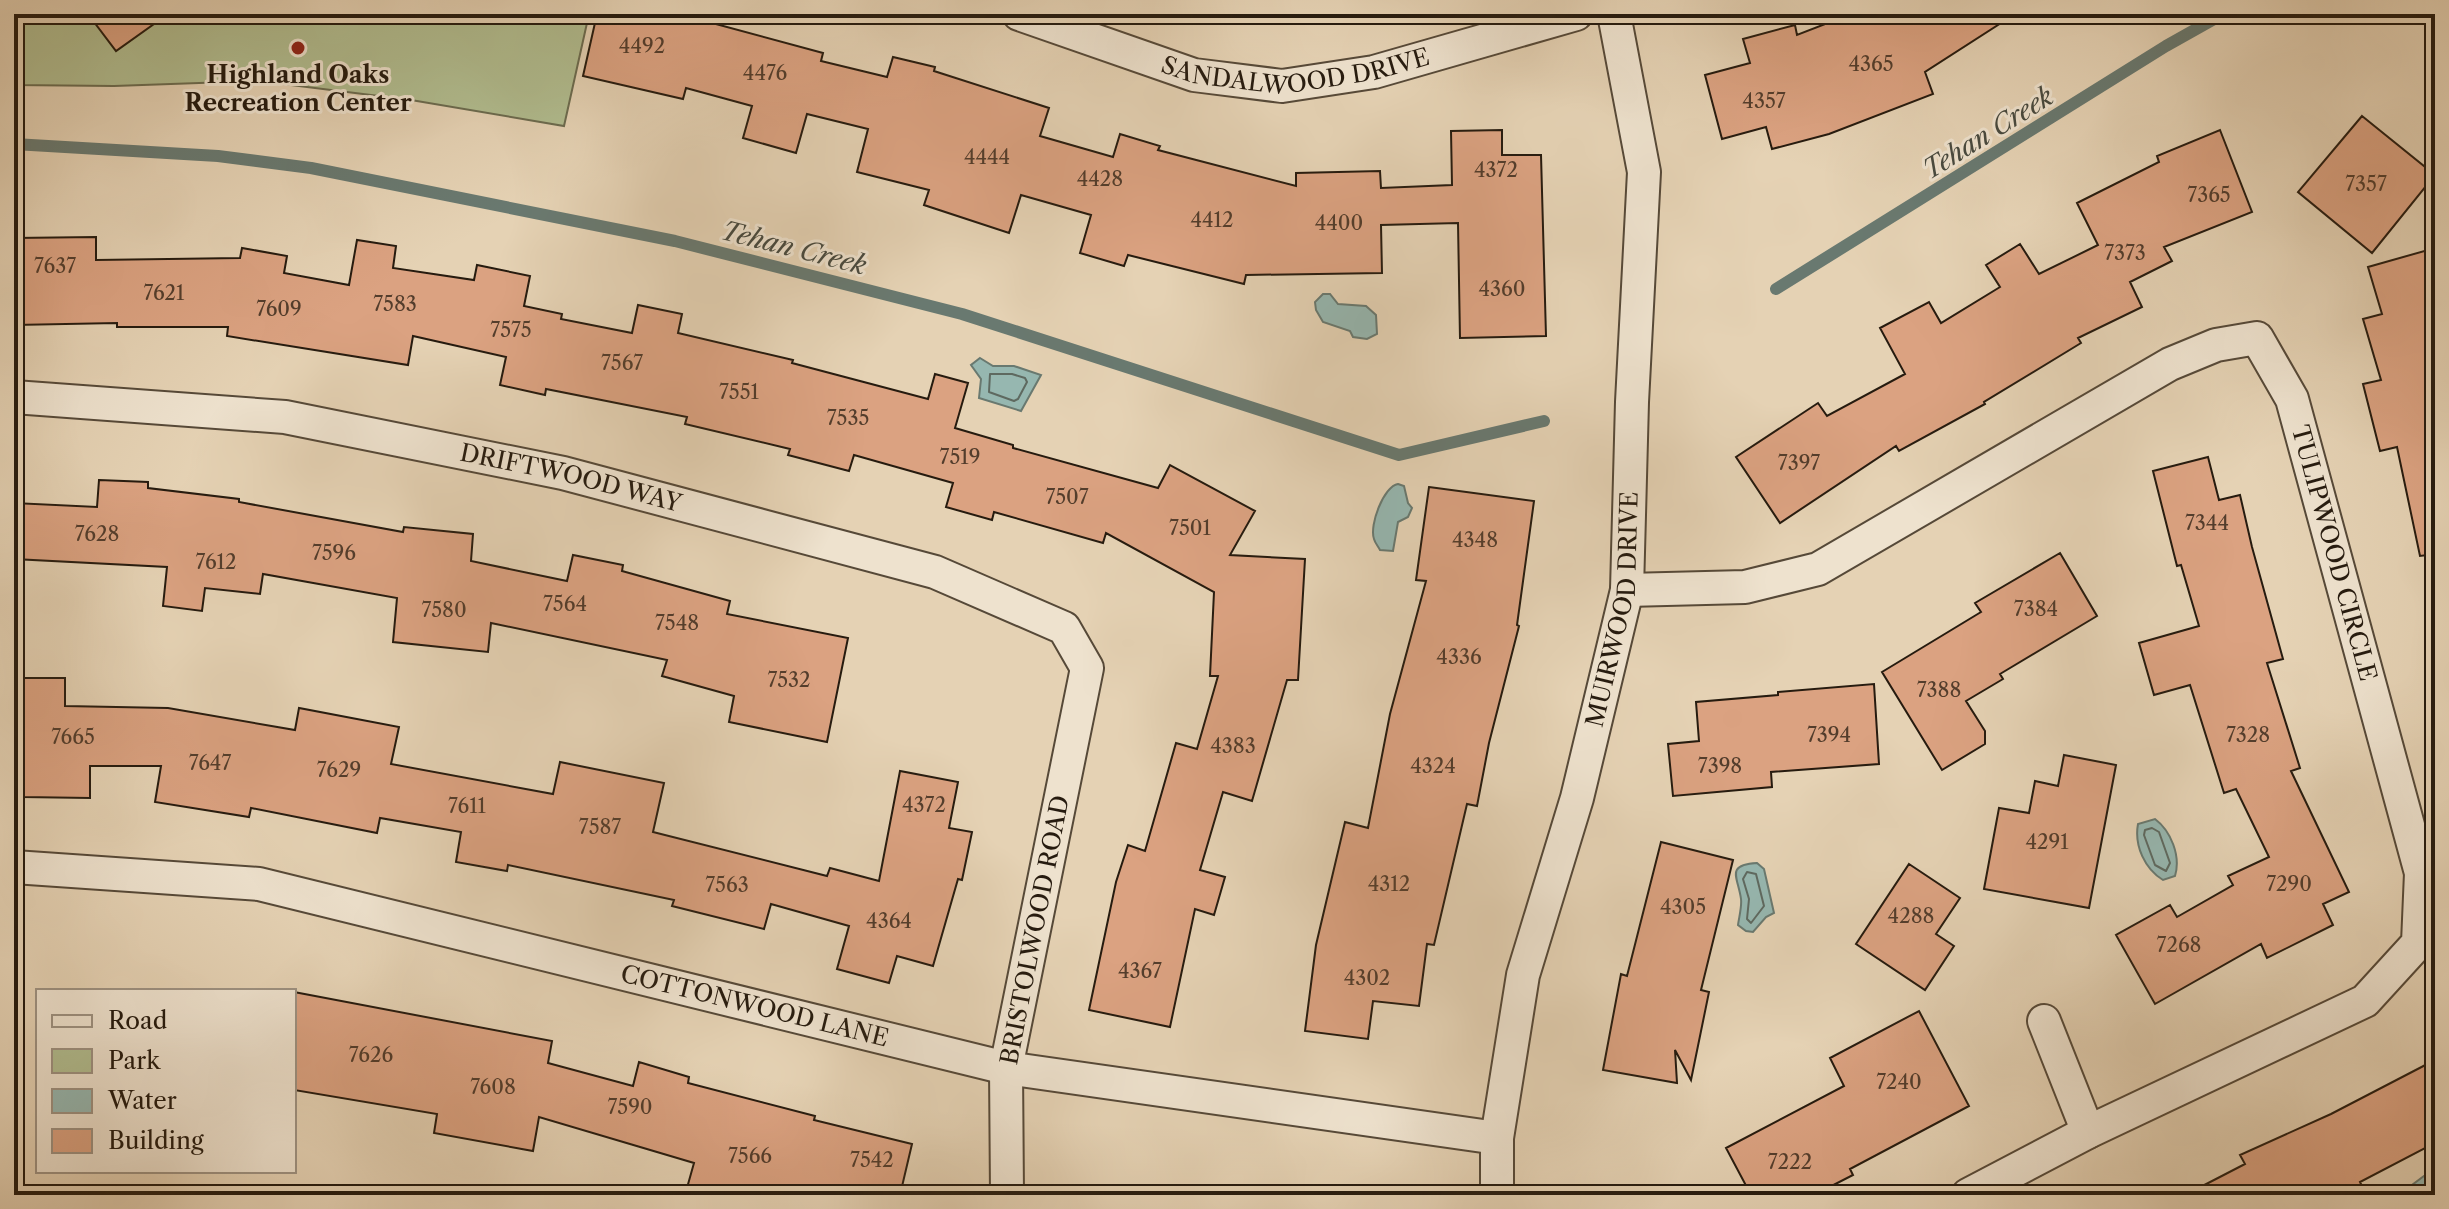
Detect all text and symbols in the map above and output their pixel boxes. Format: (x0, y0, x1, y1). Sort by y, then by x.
house number: 4492 (619, 34, 665, 58)
marker: Highland Oaks Recreation Center (289, 39, 307, 57)
street label: SANDALWOOD DRIVE (1158, 42, 1433, 101)
house number: 4365 (1848, 52, 1894, 76)
place label: Highland Oaks Recreation Center (184, 60, 412, 117)
house number: 4476 (743, 61, 787, 85)
water label: Tehan Creek (1917, 80, 2060, 186)
house number: 4357 (1742, 89, 1786, 113)
house number: 4444 (964, 145, 1010, 169)
house number: 4372 (1474, 158, 1518, 182)
house number: 4428 (1077, 167, 1123, 191)
house number: 7357 (2345, 172, 2387, 196)
house number: 7365 (2187, 183, 2231, 207)
house number: 4412 (1190, 208, 1234, 232)
house number: 4400 (1315, 211, 1363, 235)
water label: Tehan Creek (718, 215, 870, 282)
house number: 7373 (2104, 241, 2146, 265)
house number: 7637 (34, 254, 76, 278)
house number: 4360 (1479, 277, 1525, 301)
house number: 7621 (143, 281, 185, 305)
house number: 7583 (373, 292, 417, 316)
house number: 7609 (256, 297, 302, 321)
house number: 7575 (490, 318, 532, 342)
house number: 7567 (601, 351, 643, 375)
house number: 7551 (719, 380, 760, 404)
house number: 7535 (827, 406, 869, 430)
street label: TULIPWOOD CIRCLE (2286, 422, 2383, 684)
street label: DRIFTWOOD WAY (458, 438, 686, 518)
house number: 7519 (940, 445, 980, 469)
house number: 7397 (1778, 451, 1820, 475)
house number: 7507 (1045, 485, 1089, 509)
street label: MUIRWOOD DRIVE (1580, 491, 1644, 730)
house number: 7344 (2185, 511, 2229, 535)
house number: 7501 (1169, 516, 1211, 540)
house number: 7628 (75, 522, 119, 546)
house number: 4348 (1452, 528, 1498, 552)
house number: 7596 (312, 541, 356, 565)
house number: 7612 (195, 550, 237, 574)
house number: 7564 (543, 592, 587, 616)
house number: 7384 (2014, 597, 2058, 621)
house number: 7580 (421, 598, 467, 622)
house number: 7548 (655, 611, 699, 635)
house number: 4336 (1436, 645, 1482, 669)
house number: 7532 (767, 668, 811, 692)
house number: 7388 (1917, 678, 1961, 702)
house number: 7394 (1807, 723, 1851, 747)
house number: 7328 (2226, 723, 2270, 747)
house number: 7665 (51, 725, 95, 749)
house number: 4383 (1210, 734, 1256, 758)
house number: 7647 (189, 751, 231, 775)
house number: 4324 (1410, 754, 1456, 778)
house number: 7398 (1698, 754, 1742, 778)
house number: 7629 (317, 758, 361, 782)
house number: 4372 (902, 793, 946, 817)
street label: BRISTOLWOOD ROAD (994, 793, 1075, 1067)
house number: 7611 (448, 794, 487, 818)
house number: 7587 (579, 815, 621, 839)
house number: 4291 (2025, 830, 2069, 854)
house number: 4312 (1368, 872, 1410, 896)
house number: 7290 (2266, 872, 2312, 896)
house number: 7563 (705, 873, 749, 897)
house number: 4305 (1660, 895, 1706, 919)
house number: 4288 (1888, 904, 1934, 928)
house number: 4364 (866, 909, 912, 933)
house number: 7268 (2157, 933, 2201, 957)
street label: COTTONWOOD LANE (618, 959, 892, 1053)
house number: 4367 (1118, 959, 1162, 983)
house number: 4302 (1344, 966, 1390, 990)
legend (36, 989, 296, 1173)
text: Road (108, 1006, 168, 1035)
house number: 7626 (349, 1043, 393, 1067)
text: Park (108, 1046, 161, 1075)
house number: 7240 (1876, 1070, 1922, 1094)
house number: 7608 (470, 1075, 516, 1099)
text: Water (107, 1086, 177, 1115)
house number: 7590 (607, 1095, 653, 1119)
text: Building (108, 1126, 204, 1155)
house number: 7566 (728, 1144, 772, 1168)
house number: 7542 (850, 1148, 894, 1172)
house number: 7222 (1768, 1150, 1812, 1174)

